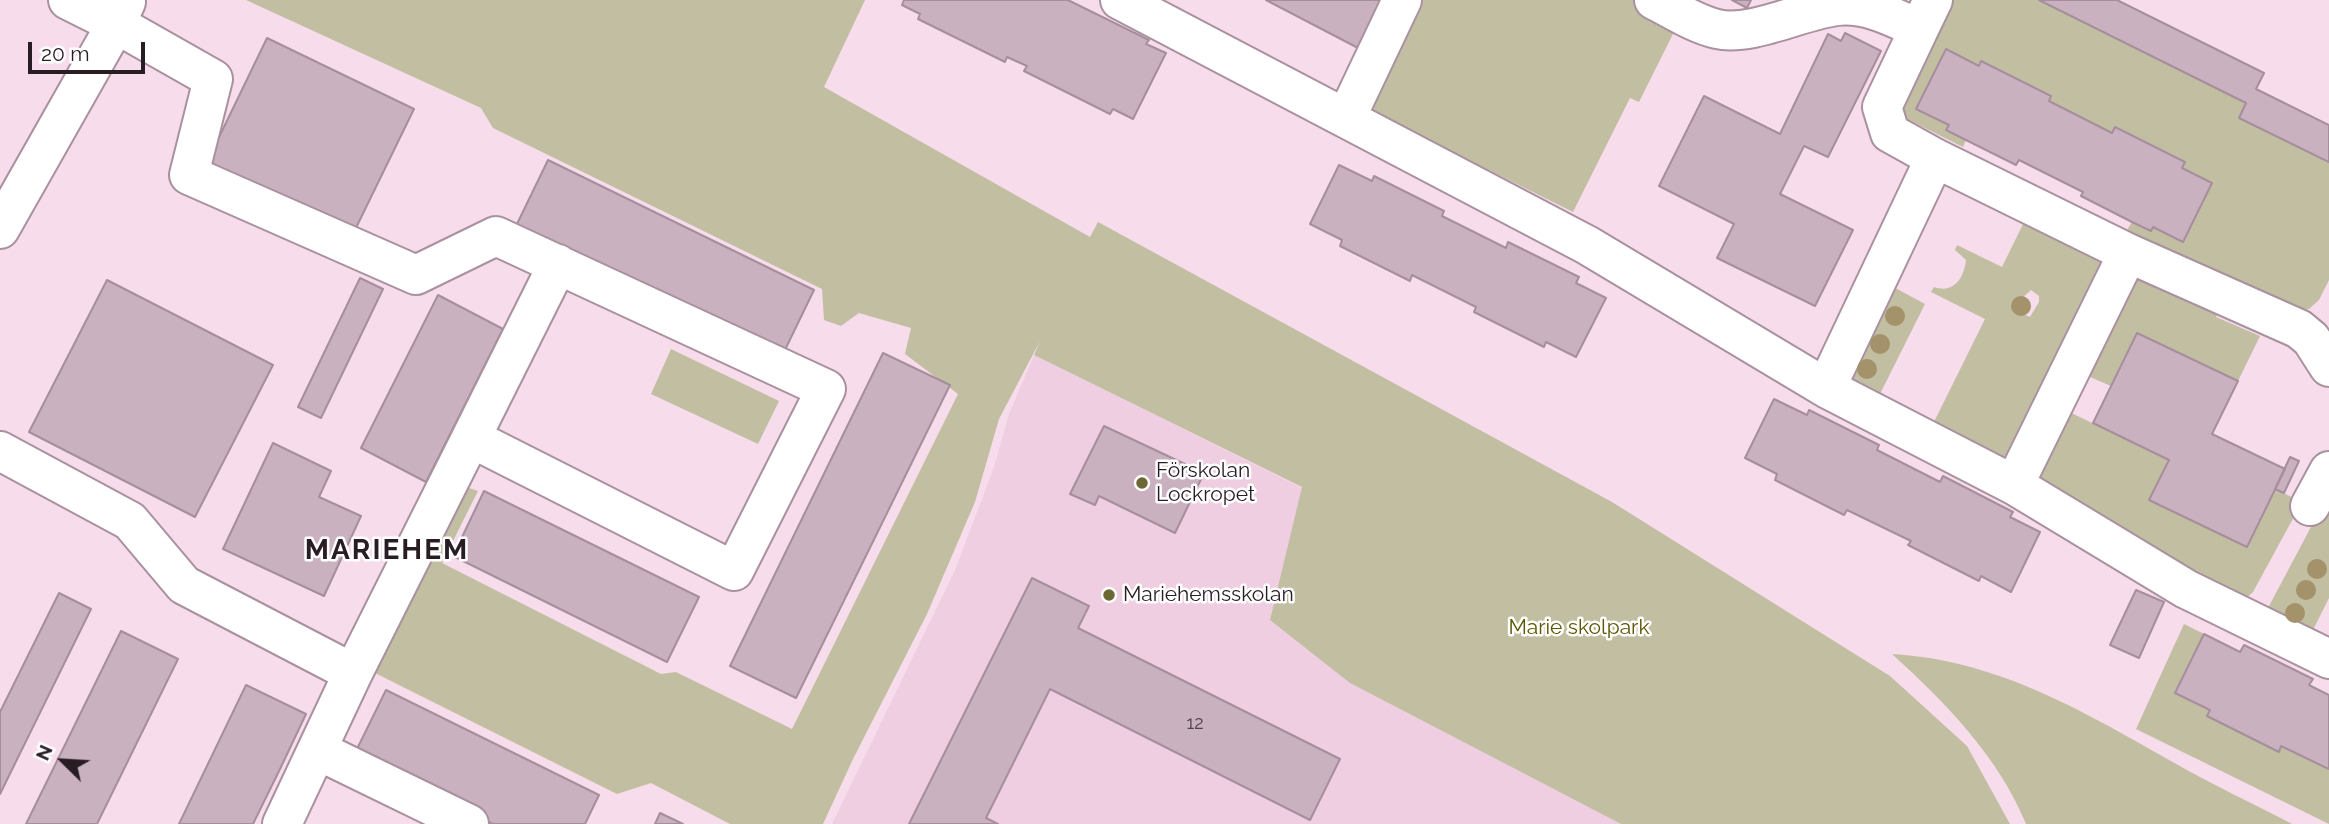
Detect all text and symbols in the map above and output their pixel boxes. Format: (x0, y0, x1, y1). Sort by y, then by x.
scale bar (32, 28, 149, 72)
text: 20 m (41, 41, 89, 66)
place label: Förskolan Lockropet (1156, 458, 1255, 508)
marker: Förskolan Lockropet (1134, 475, 1150, 491)
district label: MARIEHEM (306, 534, 468, 568)
place label: Mariehemsskolan (1123, 582, 1294, 608)
marker: Mariehemsskolan (1101, 587, 1117, 603)
park label: Marie skolpark (1508, 615, 1650, 641)
house number: 12 (1186, 713, 1204, 735)
north arrow (28, 726, 98, 796)
text: N (31, 741, 57, 764)

